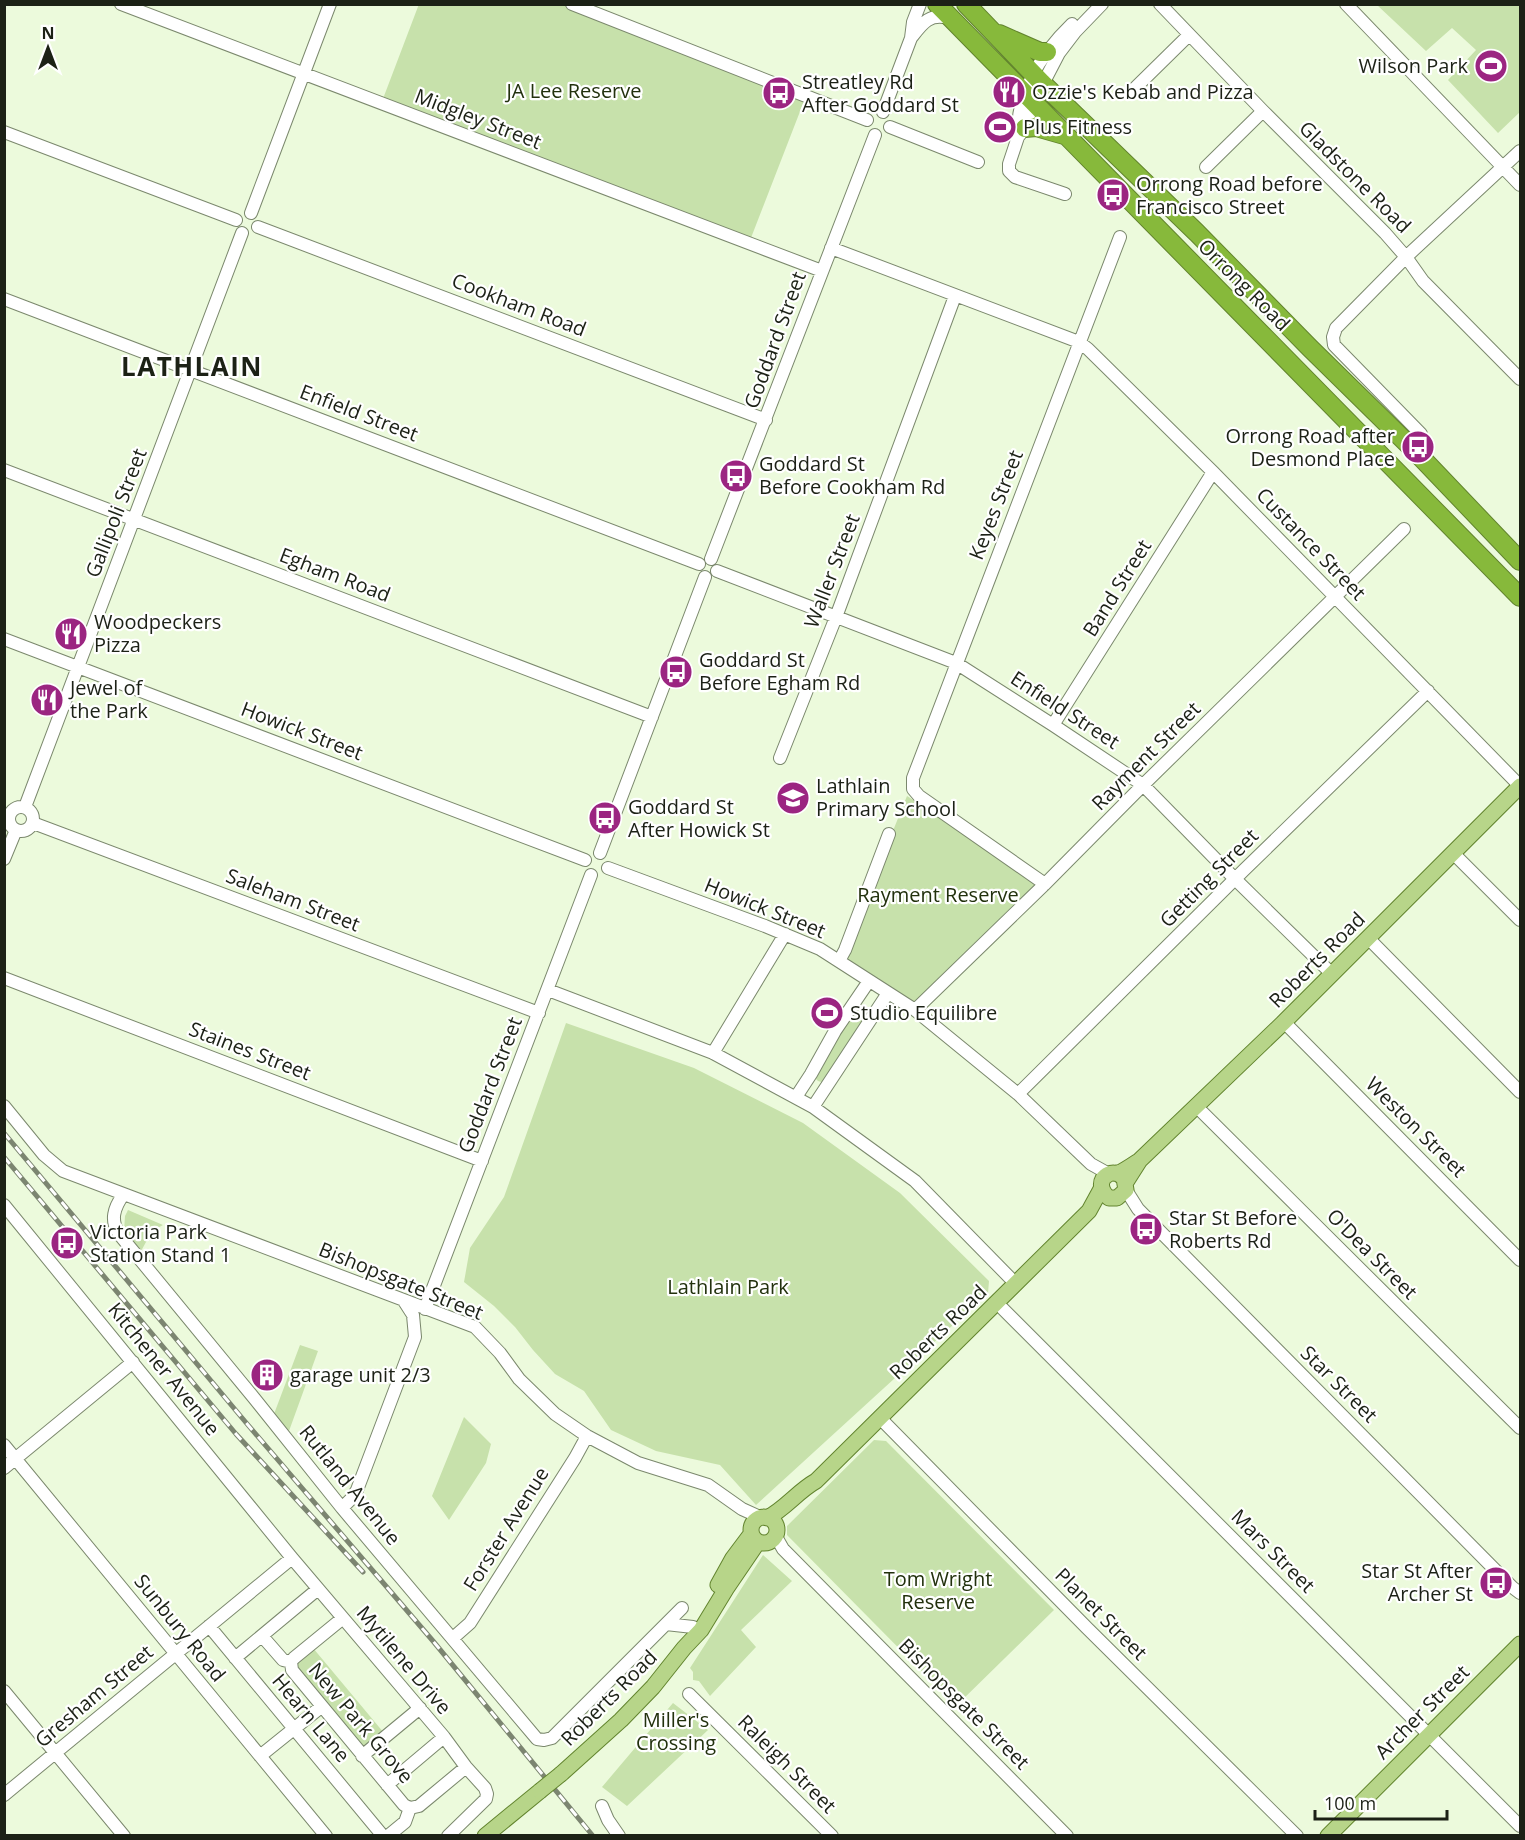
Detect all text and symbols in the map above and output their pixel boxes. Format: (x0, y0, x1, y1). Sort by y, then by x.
north arrow (18, 18, 78, 78)
text: N (41, 22, 55, 44)
sports icon: Wilson Park (1473, 48, 1509, 84)
place label: Wilson Park (1359, 52, 1468, 79)
place label: Streatley Rd After Goddard St (802, 68, 959, 118)
restaurant icon: Ozzie's Kebab and Pizza (991, 74, 1027, 110)
bus stop icon: Streatley Rd After Goddard St (761, 75, 797, 111)
park label: JA Lee Reserve (504, 77, 642, 104)
place label: Ozzie's Kebab and Pizza (1032, 78, 1254, 105)
street label: Midgley Street (411, 82, 545, 155)
sports icon: Plus Fitness (982, 109, 1018, 145)
place label: Plus Fitness (1023, 113, 1132, 140)
street label: Gladstone Road (1293, 115, 1417, 239)
place label: Orrong Road before Francisco Street (1136, 170, 1323, 220)
bus stop icon: Orrong Road before Francisco Street (1095, 177, 1131, 213)
street label: Orrong Road (1192, 233, 1296, 337)
street label: Cookham Road (448, 266, 590, 343)
street label: Goddard Street (737, 268, 812, 412)
district label: LATHLAIN (121, 348, 263, 384)
street label: Enfield Street (296, 378, 422, 447)
place label: Orrong Road after Desmond Place (1225, 422, 1395, 472)
bus stop icon: Orrong Road after Desmond Place (1400, 429, 1436, 465)
street label: Gallipoli Street (79, 444, 153, 581)
street label: Keyes Street (962, 446, 1029, 563)
place label: Goddard St Before Cookham Rd (759, 450, 945, 500)
bus stop icon: Goddard St Before Cookham Rd (718, 458, 754, 494)
street label: Custance Street (1251, 481, 1372, 606)
street label: Waller Street (797, 510, 866, 632)
street label: Band Street (1076, 534, 1157, 641)
street label: Egham Road (276, 541, 395, 608)
place label: Woodpeckers Pizza (94, 608, 221, 658)
restaurant icon: Woodpeckers Pizza (53, 616, 89, 652)
place label: Goddard St Before Egham Rd (699, 646, 860, 696)
bus stop icon: Goddard St Before Egham Rd (658, 654, 694, 690)
street label: Enfield Street (1006, 664, 1125, 755)
place label: Jewel of the Park (68, 674, 148, 724)
restaurant icon: Jewel of the Park (29, 682, 65, 718)
street label: Howick Street (237, 695, 367, 766)
street label: Rayment Street (1085, 695, 1206, 816)
place label: Lathlain Primary School (816, 772, 956, 822)
school or university icon: Lathlain Primary School (775, 780, 811, 816)
place label: Goddard St After Howick St (628, 793, 770, 843)
bus stop icon: Goddard St After Howick St (587, 800, 623, 836)
street label: Getting Street (1153, 822, 1264, 933)
street label: Saleham Street (222, 862, 364, 937)
street label: Howick Street (701, 871, 830, 944)
park label: Rayment Reserve (857, 881, 1019, 908)
street label: Roberts Road (1263, 906, 1371, 1014)
sports icon: Studio Equilibre (809, 995, 845, 1031)
place label: Studio Equilibre (850, 999, 997, 1026)
street label: Goddard Street (451, 1013, 528, 1157)
street label: Staines Street (185, 1015, 315, 1086)
street label: Weston Street (1360, 1071, 1472, 1183)
street label: O'Dea Street (1321, 1202, 1424, 1305)
place label: Star St Before Roberts Rd (1169, 1204, 1297, 1254)
bus stop icon: Star St Before Roberts Rd (1128, 1211, 1164, 1247)
place label: Victoria Park Station Stand 1 (90, 1218, 231, 1268)
bus stop icon: Victoria Park Station Stand 1 (49, 1225, 85, 1261)
street label: Bishopsgate Street (315, 1235, 487, 1326)
park label: Lathlain Park (667, 1273, 789, 1300)
street label: Roberts Road (883, 1278, 992, 1385)
street label: Kitchener Avenue (102, 1296, 226, 1441)
street label: Star Street (1295, 1339, 1384, 1428)
building icon: garage unit 2/3 (249, 1357, 285, 1393)
place label: garage unit 2/3 (290, 1361, 431, 1388)
street label: Rutland Avenue (294, 1419, 407, 1550)
street label: Forster Avenue (457, 1462, 554, 1596)
street label: Mars Street (1226, 1503, 1321, 1598)
place label: Star St After Archer St (1361, 1557, 1473, 1607)
street label: Planet Street (1049, 1562, 1153, 1666)
park label: Tom Wright Reserve (884, 1565, 992, 1615)
bus stop icon: Star St After Archer St (1478, 1565, 1514, 1601)
street label: Sunbury Road (129, 1568, 232, 1687)
street label: Mytilene Drive (351, 1600, 458, 1720)
street label: Bishopsgate Street (893, 1632, 1036, 1775)
street label: Gresham Street (29, 1638, 158, 1753)
street label: Roberts Road (555, 1644, 663, 1752)
street label: New Park Grove (303, 1657, 420, 1789)
street label: Archer Street (1369, 1659, 1475, 1765)
street label: Hearn Lane (266, 1668, 356, 1768)
park label: Miller's Crossing (636, 1706, 716, 1756)
street label: Raleigh Street (732, 1709, 842, 1819)
scale bar (1315, 1783, 1447, 1821)
text: 100 m (1324, 1791, 1376, 1815)

